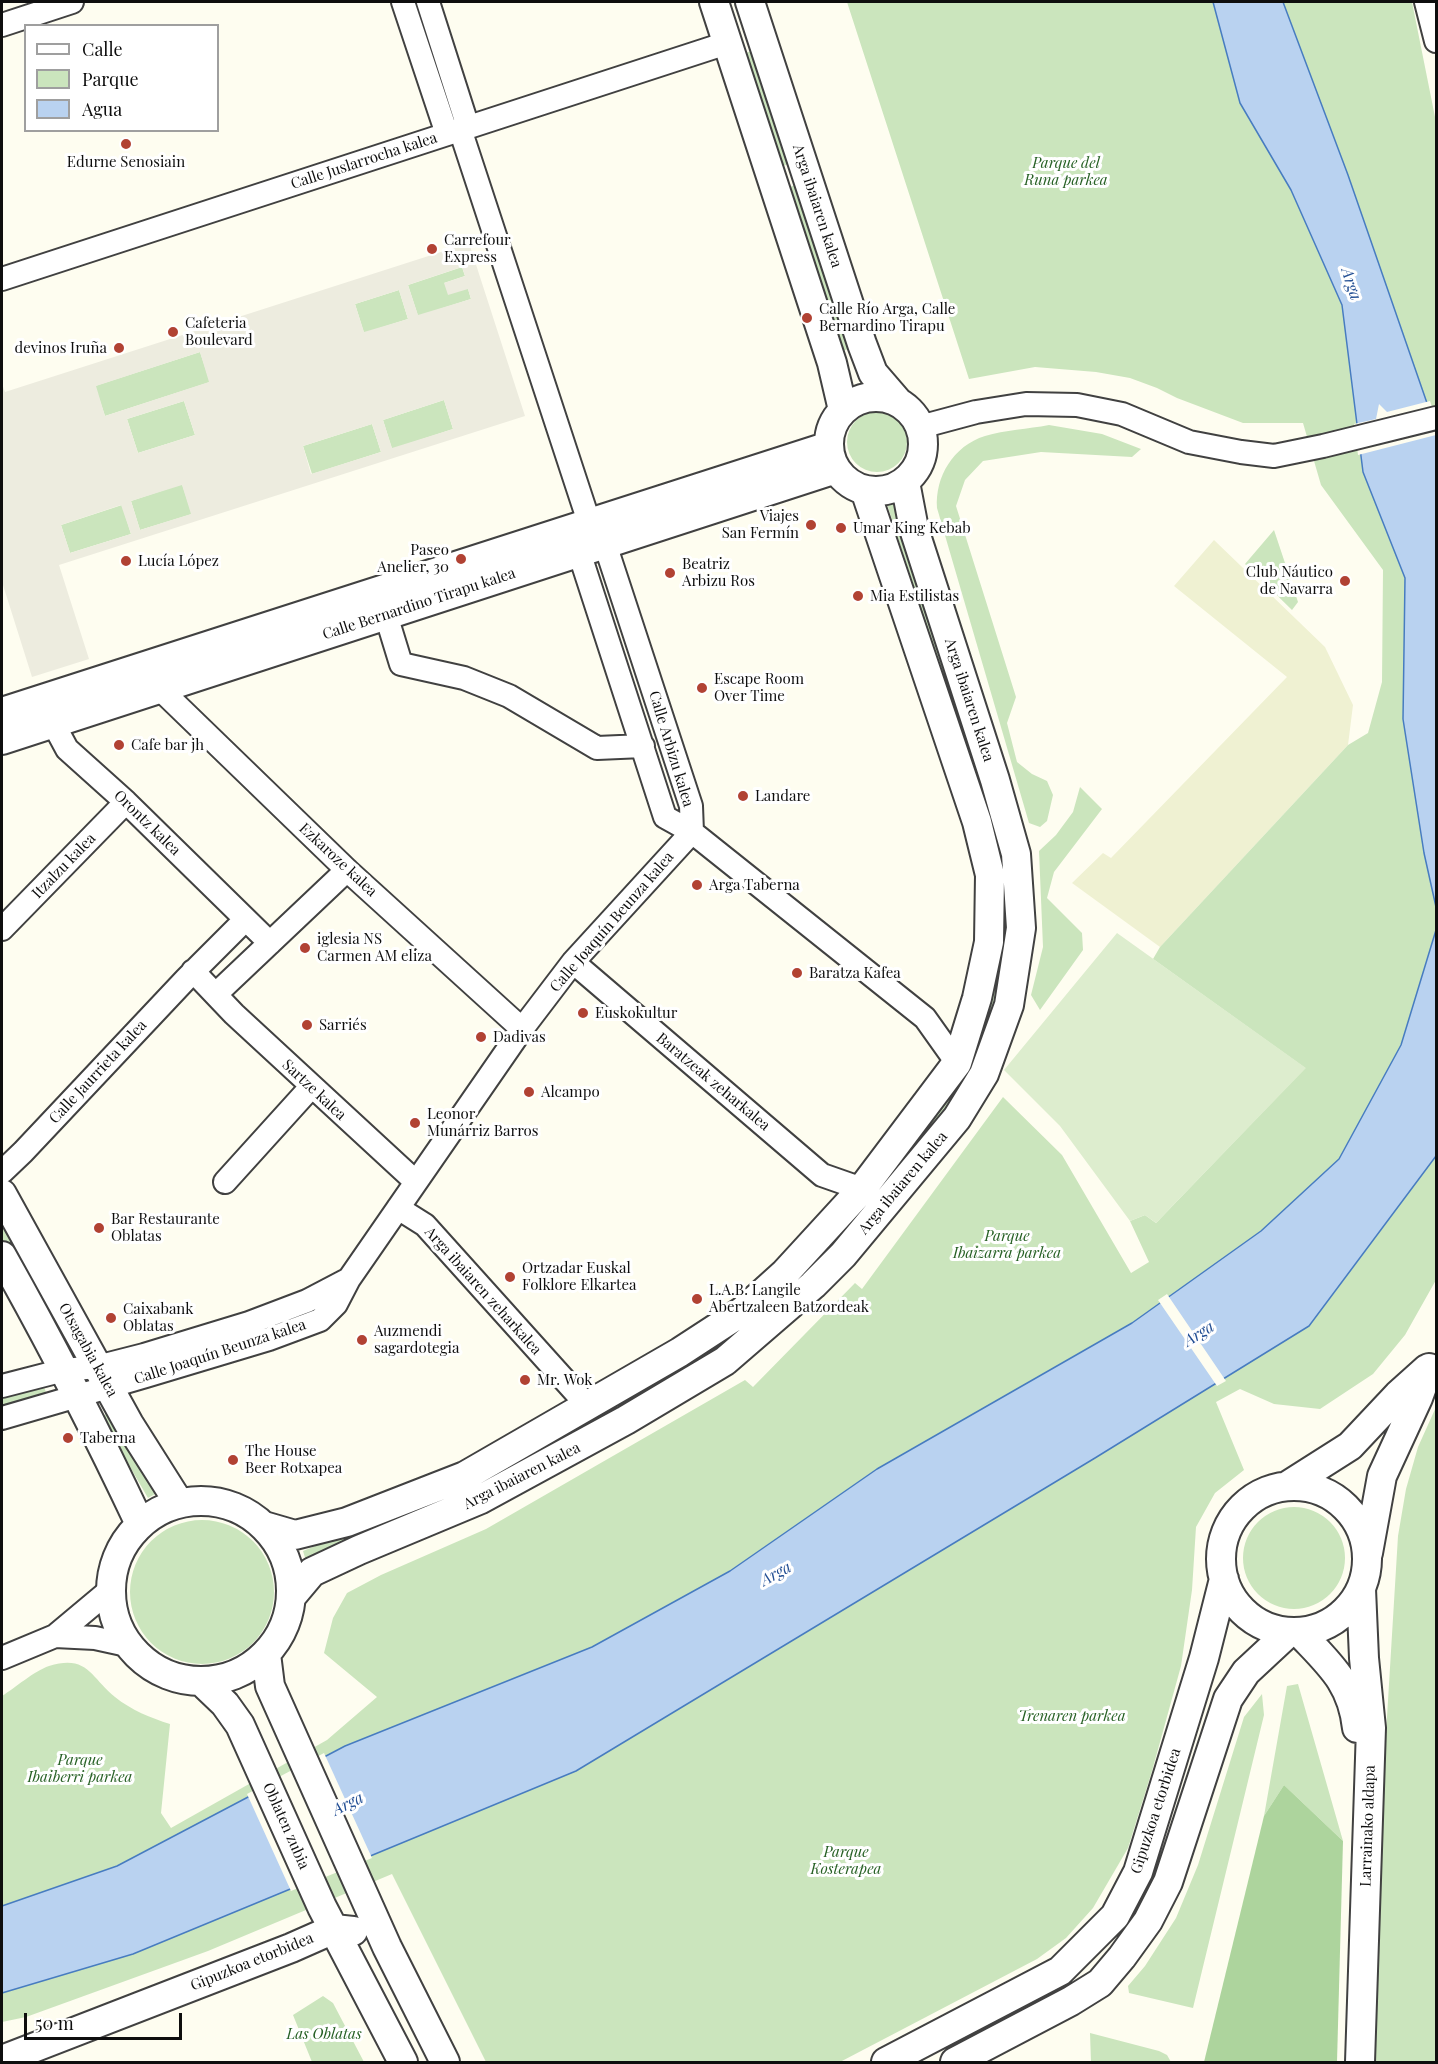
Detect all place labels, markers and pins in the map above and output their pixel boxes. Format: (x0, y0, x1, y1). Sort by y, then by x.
marker: Edurne Senosiain (119, 137, 133, 151)
place label: Edurne Senosiain (67, 153, 185, 171)
place label: Carrefour Express (444, 231, 511, 266)
marker: Carrefour Express (425, 242, 439, 256)
place label: Calle Río Arga, Calle Bernardino Tirapu (819, 300, 955, 335)
marker: Calle Río Arga, Calle Bernardino Tirapu (800, 311, 814, 325)
place label: Cafeteria Boulevard (185, 314, 253, 349)
marker: Cafeteria Boulevard (166, 325, 180, 339)
place label: devinos Iruña (15, 339, 107, 357)
marker: devinos Iruña (112, 341, 126, 355)
place label: Viajes San Fermín (722, 507, 799, 542)
marker: Viajes San Fermín (804, 518, 818, 532)
place label: Umar King Kebab (853, 519, 971, 537)
marker: Umar King Kebab (834, 521, 848, 535)
place label: Paseo Anelier, 30 (377, 541, 449, 576)
place label: Lucía López (138, 552, 219, 570)
marker: Paseo Anelier, 30 (454, 552, 468, 566)
marker: Lucía López (119, 554, 133, 568)
place label: Beatriz Arbizu Ros (682, 555, 755, 590)
place label: Club Náutico de Navarra (1246, 563, 1333, 598)
marker: Beatriz Arbizu Ros (663, 566, 677, 580)
marker: Club Náutico de Navarra (1338, 574, 1352, 588)
place label: Mia Estilistas (870, 587, 959, 605)
marker: Mia Estilistas (851, 589, 865, 603)
place label: Escape Room Over Time (714, 670, 804, 705)
marker: Escape Room Over Time (695, 681, 709, 695)
place label: Cafe bar jh (131, 736, 204, 754)
marker: Cafe bar jh (112, 738, 126, 752)
place label: Landare (755, 787, 810, 805)
marker: Landare (736, 789, 750, 803)
place label: Arga Taberna (709, 876, 800, 894)
marker: Arga Taberna (690, 878, 704, 892)
place label: iglesia NS Carmen AM eliza (317, 930, 432, 965)
marker: iglesia NS Carmen AM eliza (298, 941, 312, 955)
place label: Baratza Kafea (809, 964, 901, 982)
marker: Baratza Kafea (790, 966, 804, 980)
place label: Euskokultur (595, 1004, 677, 1022)
marker: Euskokultur (576, 1006, 590, 1020)
place label: Sarriés (319, 1016, 367, 1034)
marker: Sarriés (300, 1018, 314, 1032)
place label: Dadivas (493, 1028, 546, 1046)
marker: Dadivas (474, 1030, 488, 1044)
place label: Alcampo (541, 1083, 600, 1101)
marker: Alcampo (522, 1085, 536, 1099)
place label: Leonor Munárriz Barros (427, 1105, 538, 1140)
marker: Leonor Munárriz Barros (408, 1116, 422, 1130)
place label: Bar Restaurante Oblatas (111, 1210, 220, 1245)
marker: Bar Restaurante Oblatas (92, 1221, 106, 1235)
place label: Ortzadar Euskal Folklore Elkartea (522, 1259, 636, 1294)
marker: Ortzadar Euskal Folklore Elkartea (503, 1270, 517, 1284)
place label: L.A.B. Langile Abertzaleen Batzordeak (709, 1281, 869, 1316)
marker: L.A.B. Langile Abertzaleen Batzordeak (690, 1292, 704, 1306)
place label: Caixabank Oblatas (123, 1300, 194, 1335)
marker: Caixabank Oblatas (104, 1311, 118, 1325)
place label: Auzmendi sagardotegia (374, 1322, 459, 1357)
marker: Auzmendi sagardotegia (355, 1333, 369, 1347)
place label: Mr. Wok (537, 1371, 593, 1389)
marker: Mr. Wok (518, 1373, 532, 1387)
place label: Taberna (80, 1429, 136, 1447)
marker: Taberna (61, 1431, 75, 1445)
place label: The House Beer Rotxapea (245, 1442, 342, 1477)
marker: The House Beer Rotxapea (226, 1453, 240, 1467)

